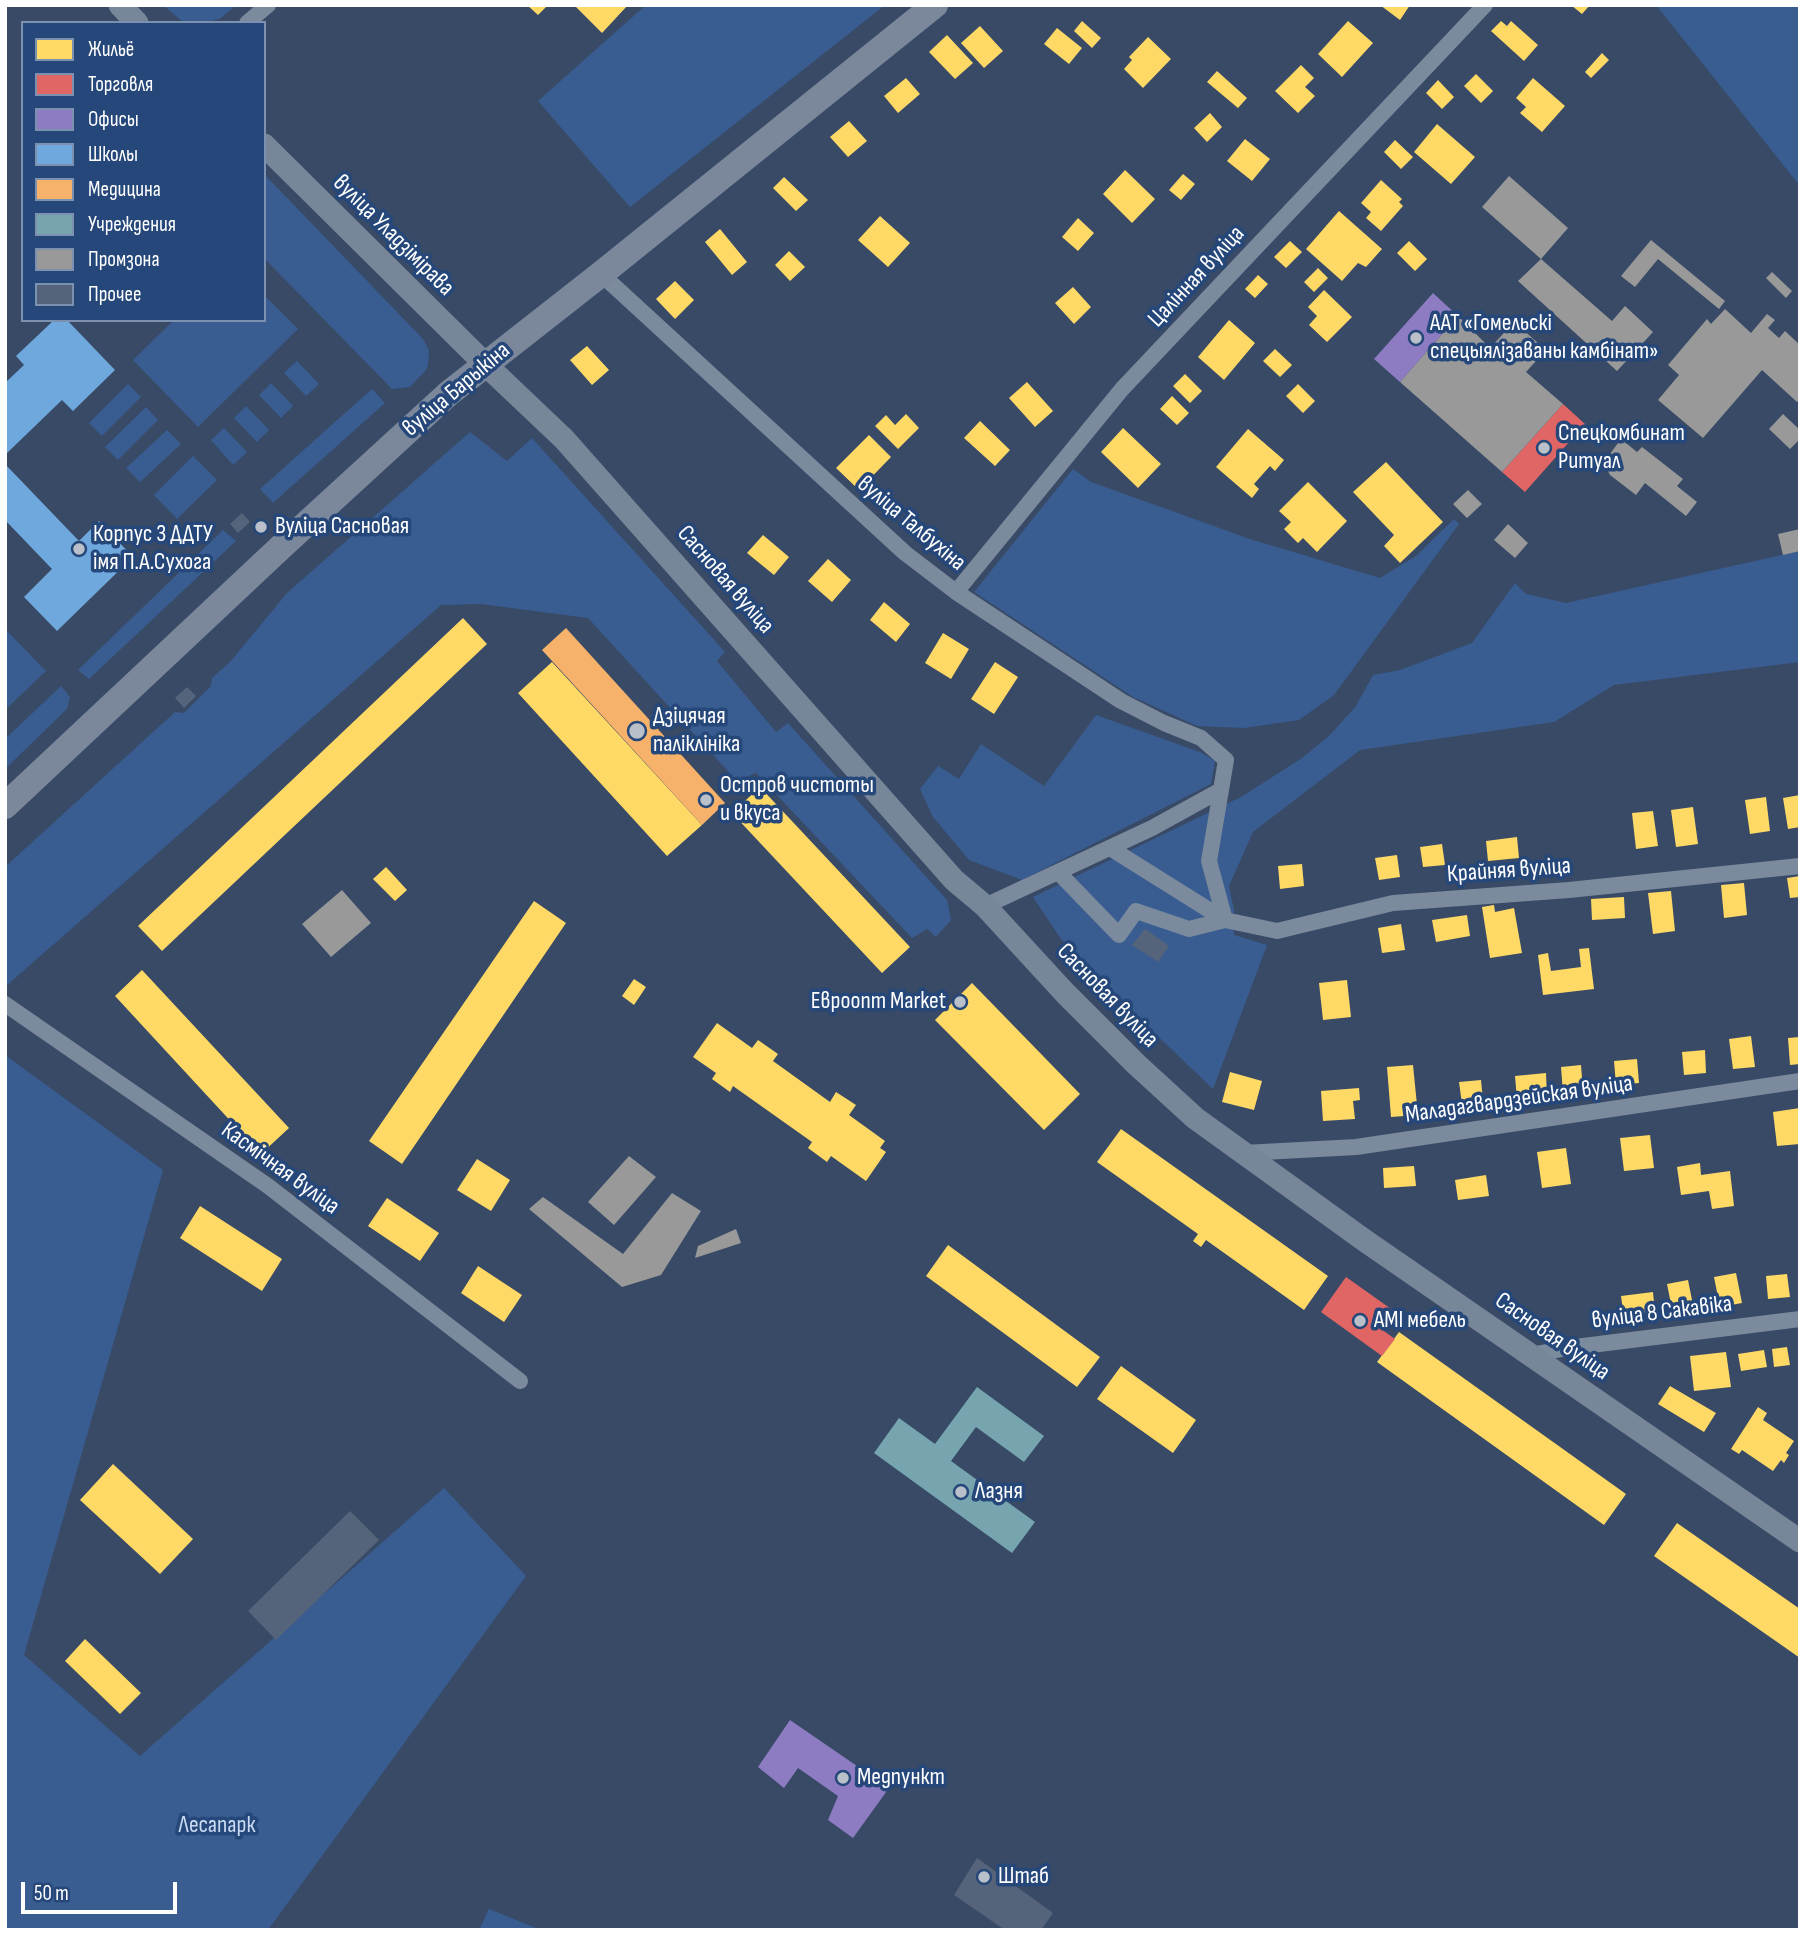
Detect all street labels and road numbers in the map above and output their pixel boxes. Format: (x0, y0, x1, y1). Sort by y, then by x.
street label: вуліца Уладзімірава (326, 169, 460, 303)
street label: Цалінная вуліца (1143, 220, 1251, 334)
street label: вуліца Барыкіна (397, 337, 517, 443)
street label: вуліца Талбухіна (851, 470, 971, 578)
street label: Сасновая вуліца (670, 520, 780, 640)
street label: Крайняя вуліца (1446, 852, 1572, 890)
street label: Сасновая вуліца (1050, 938, 1164, 1054)
street label: Маладагвардзейская вуліца (1403, 1070, 1635, 1130)
street label: Касмічная вуліца (215, 1116, 345, 1222)
street label: Сасновая вуліца (1489, 1287, 1615, 1387)
street label: вуліца 8 Сакавіка (1590, 1290, 1734, 1336)

